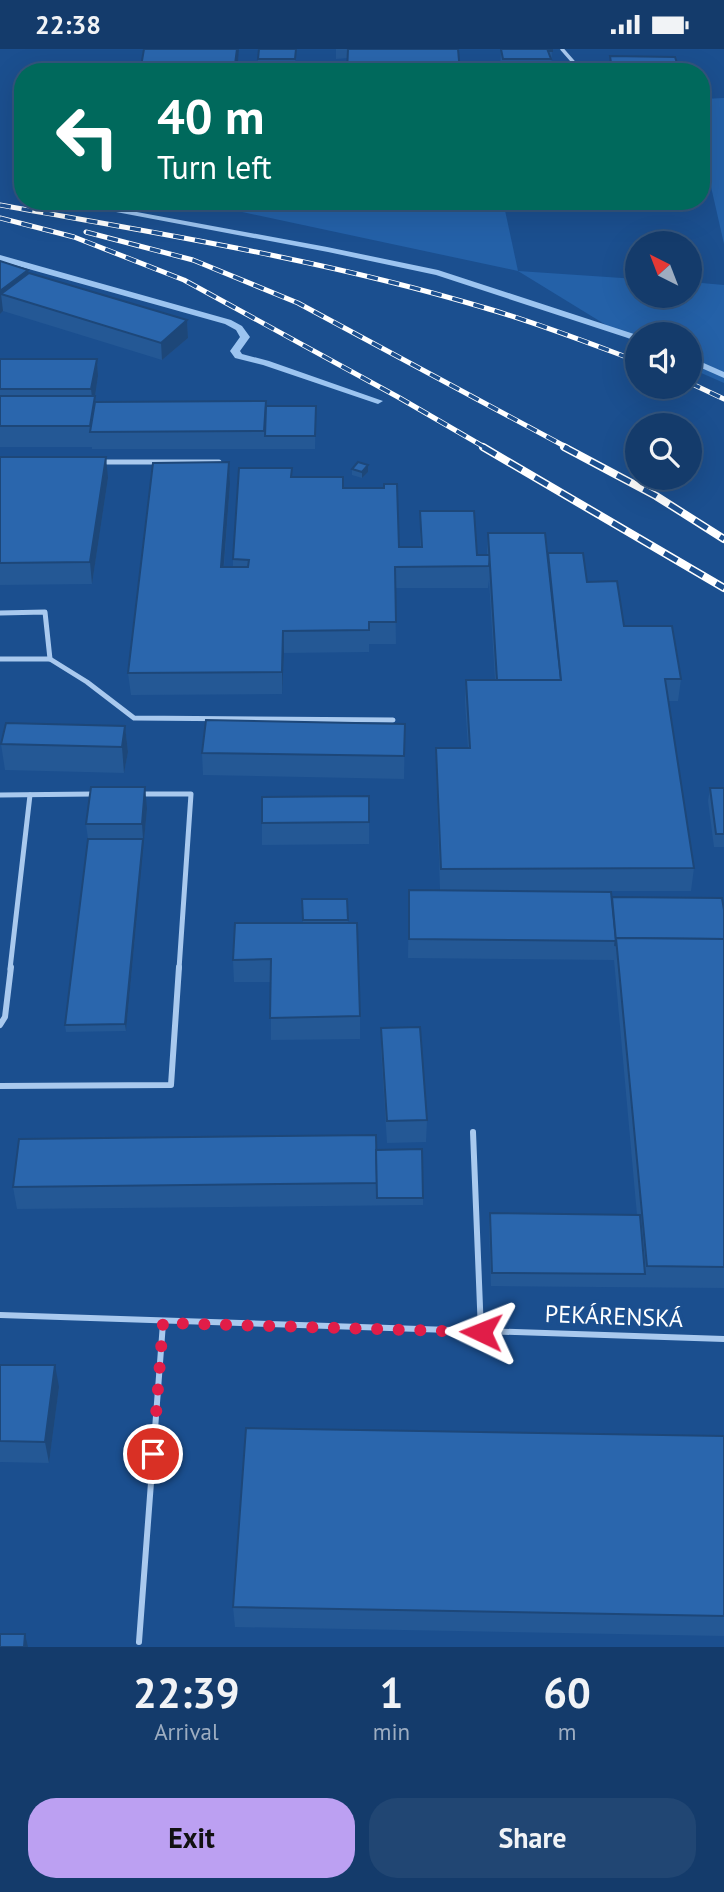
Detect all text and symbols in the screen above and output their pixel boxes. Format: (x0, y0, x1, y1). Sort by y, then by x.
text: 22:38 (35, 8, 101, 41)
text: 40 m (157, 84, 264, 148)
icon: left (42, 91, 133, 182)
text: Turn left (157, 146, 272, 188)
north arrow (625, 231, 702, 308)
map controls (625, 231, 702, 490)
button: sound (625, 322, 702, 399)
button: search (625, 413, 702, 490)
position arrow (444, 1295, 518, 1369)
street label: PEKÁRENSKÁ (544, 1298, 684, 1334)
pin (123, 1424, 183, 1484)
icon: arrive (134, 1435, 172, 1473)
text: 22:39 (133, 1665, 240, 1720)
text: 1 (380, 1665, 403, 1720)
text: 60 (543, 1665, 591, 1720)
text: Arrival (154, 1717, 219, 1746)
text: min (373, 1717, 410, 1746)
text: m (558, 1717, 576, 1746)
button: Exit (28, 1798, 355, 1878)
button: Share (369, 1798, 696, 1878)

